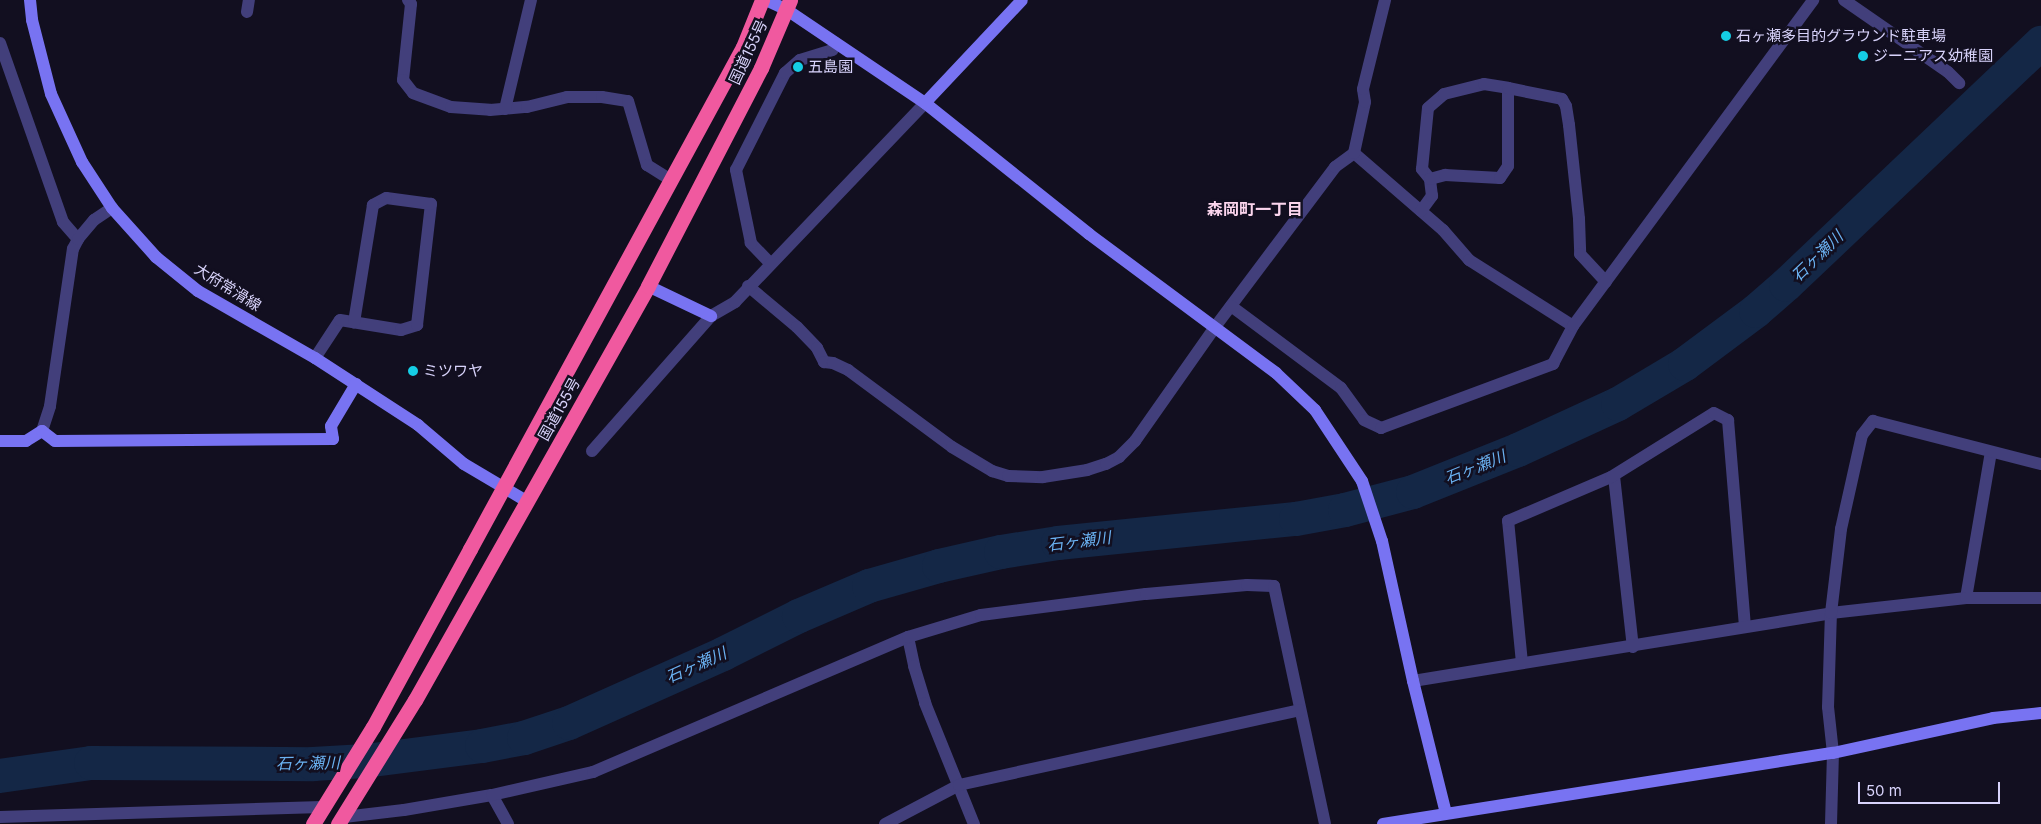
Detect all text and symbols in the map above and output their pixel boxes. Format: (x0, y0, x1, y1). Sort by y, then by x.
street label: 国道155号 (725, 17, 771, 87)
place label: 石ヶ瀬多目的グラウンド駐車場 (1736, 27, 1946, 45)
marker: 石ヶ瀬多目的グラウンド駐車場 (1720, 30, 1732, 42)
place label: ジーニアス幼稚園 (1873, 47, 1993, 65)
marker: ジーニアス幼稚園 (1857, 50, 1869, 62)
place label: 五島園 (808, 58, 853, 76)
marker: 五島園 (792, 61, 804, 73)
district label: 森岡町一丁目 (1207, 199, 1303, 219)
water label: 石ヶ瀬川 (1787, 227, 1847, 285)
street label: 大府常滑線 (191, 259, 265, 315)
place label: ミツワヤ (423, 362, 483, 380)
marker: ミツワヤ (407, 365, 419, 377)
street label: 国道155号 (534, 374, 584, 444)
water label: 石ヶ瀬川 (1442, 446, 1508, 488)
water label: 石ヶ瀬川 (1046, 528, 1112, 554)
water label: 石ヶ瀬川 (663, 643, 729, 687)
water label: 石ヶ瀬川 (276, 753, 340, 773)
scale bar (1861, 772, 2004, 804)
text: 50 m (1866, 781, 1902, 800)

